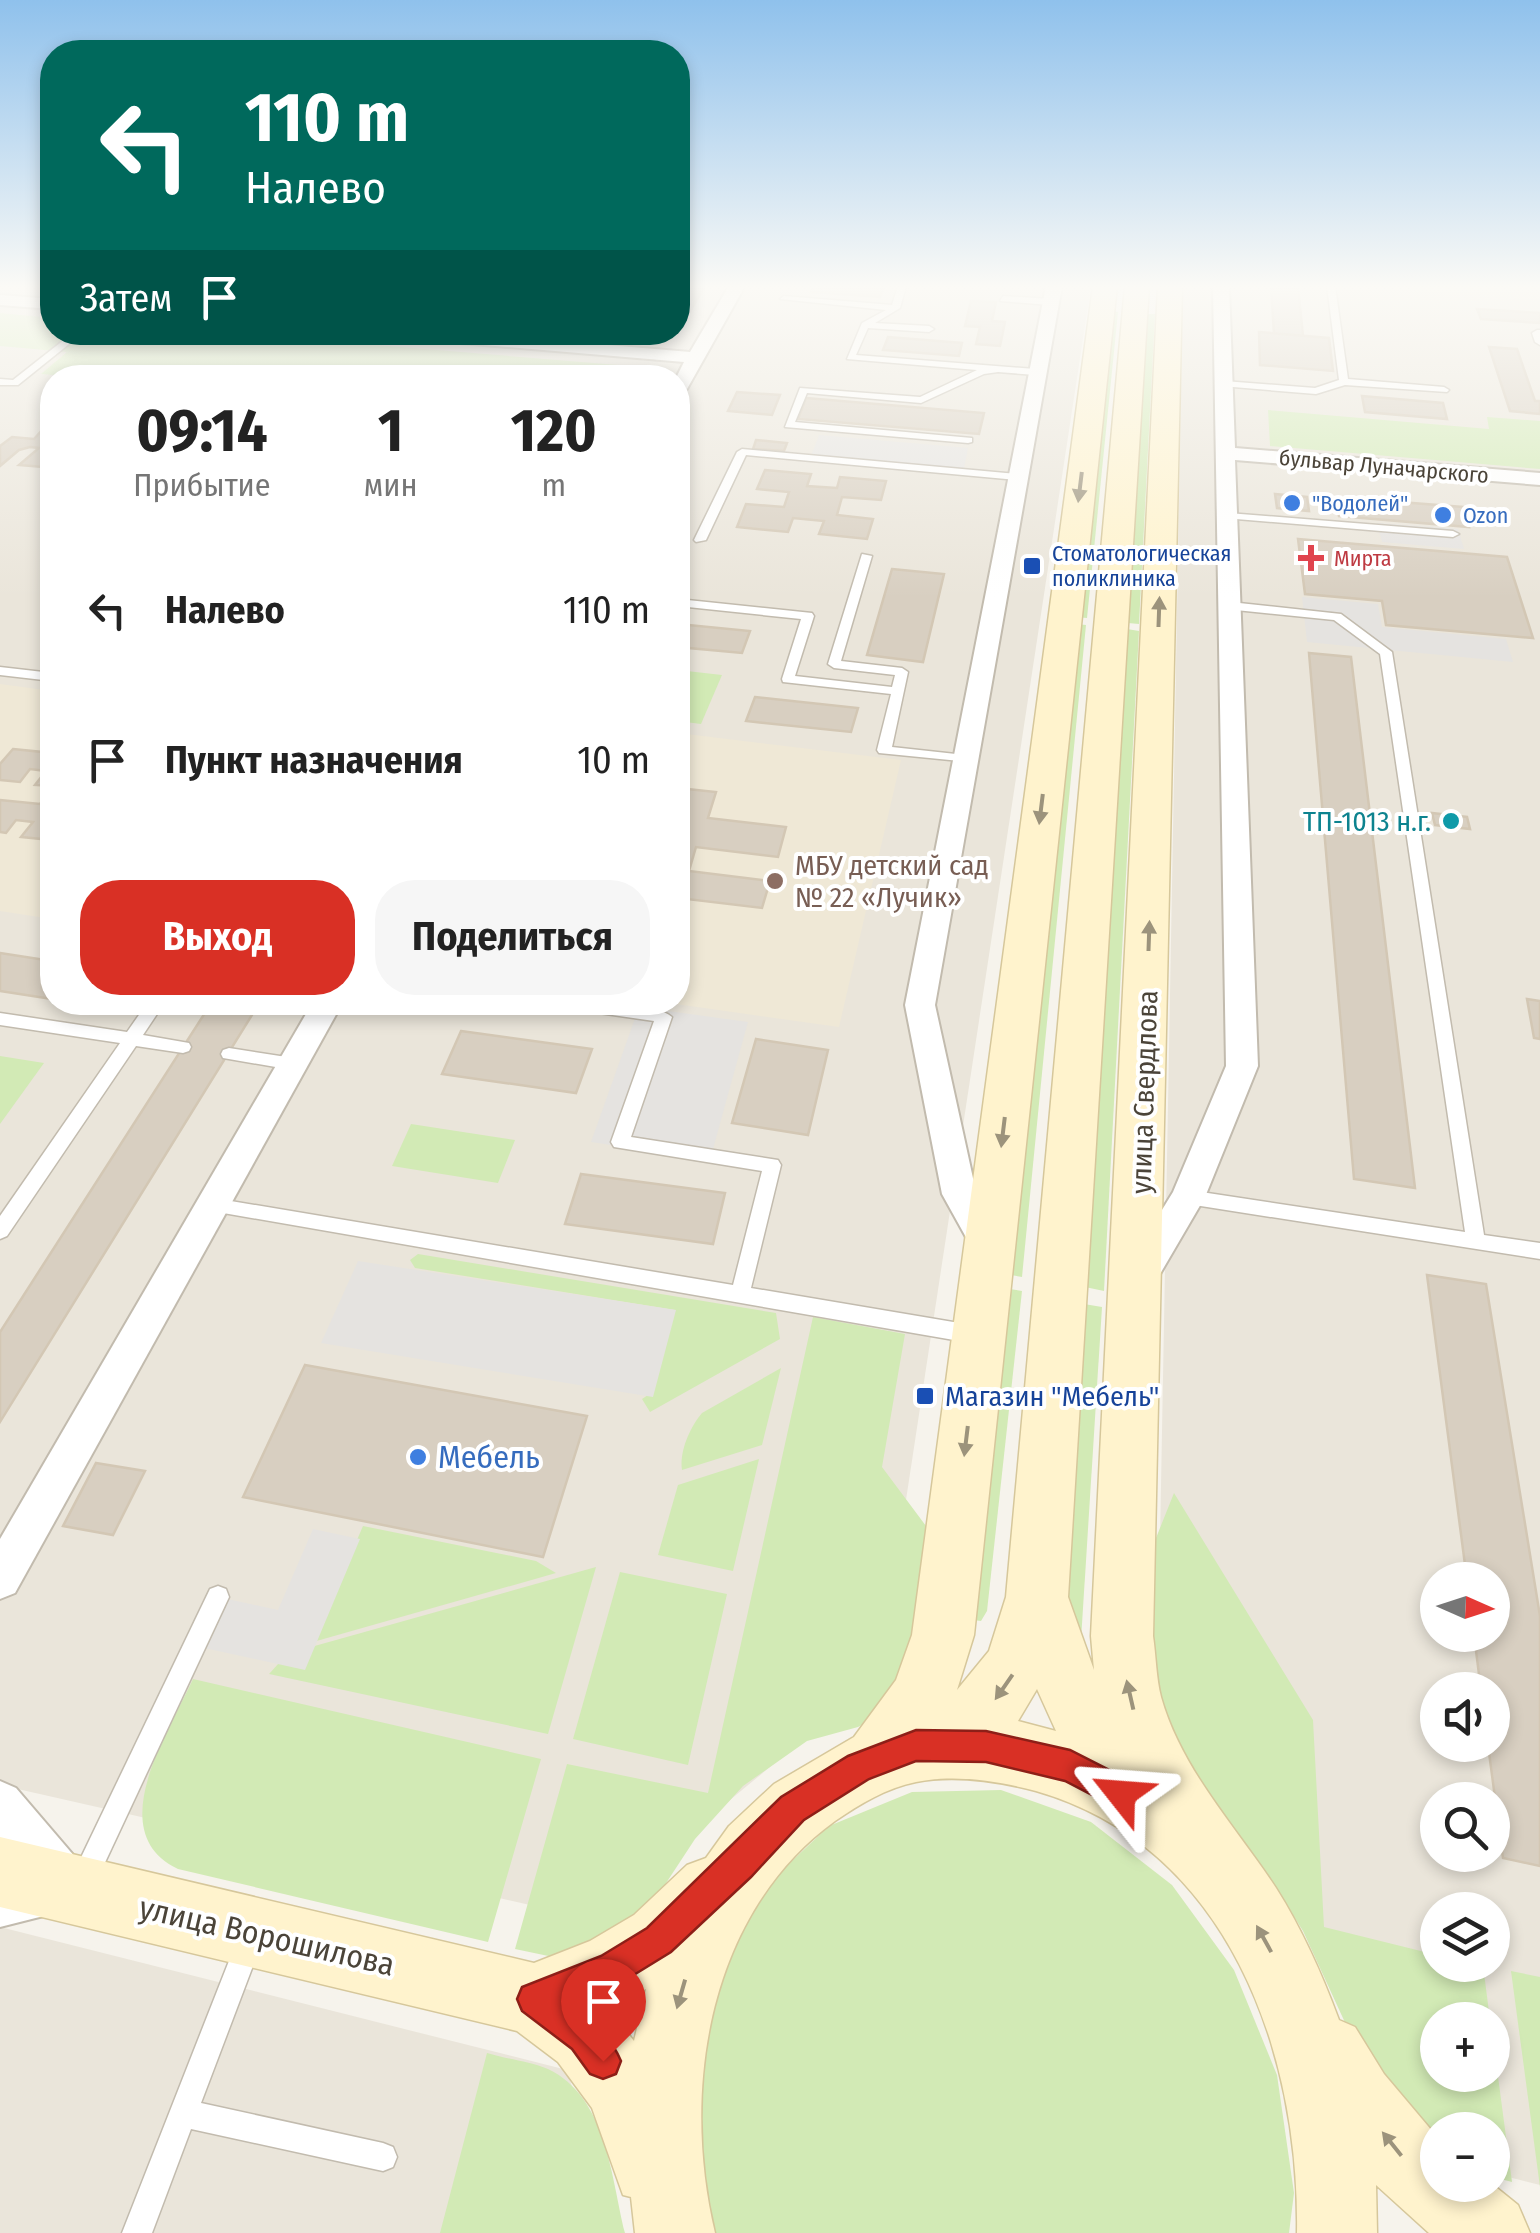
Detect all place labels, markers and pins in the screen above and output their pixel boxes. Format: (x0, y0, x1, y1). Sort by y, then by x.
place label: "Водолей" (1312, 490, 1408, 517)
marker: "Водолей" (1281, 492, 1303, 514)
place label: Ozon (1463, 502, 1508, 529)
marker: Ozon (1432, 504, 1454, 526)
place label: Стоматологическая поликлиника (1052, 540, 1232, 592)
marker: Мирта (1298, 545, 1324, 571)
place label: Мирта (1334, 545, 1392, 572)
marker: Стоматологическая поликлиника (1021, 555, 1043, 577)
place label: ТП-1013 н.г. (1303, 805, 1431, 838)
marker: ТП-1013 н.г. (1440, 810, 1462, 832)
place label: МБУ детский сад № 22 «Лучик» (795, 849, 989, 914)
marker: МБУ детский сад № 22 «Лучик» (764, 870, 786, 892)
place label: Магазин "Мебель" (945, 1380, 1159, 1413)
marker: Магазин "Мебель" (914, 1385, 936, 1407)
place label: Мебель (438, 1438, 540, 1476)
marker: Мебель (407, 1446, 429, 1468)
pin (561, 1959, 646, 2062)

